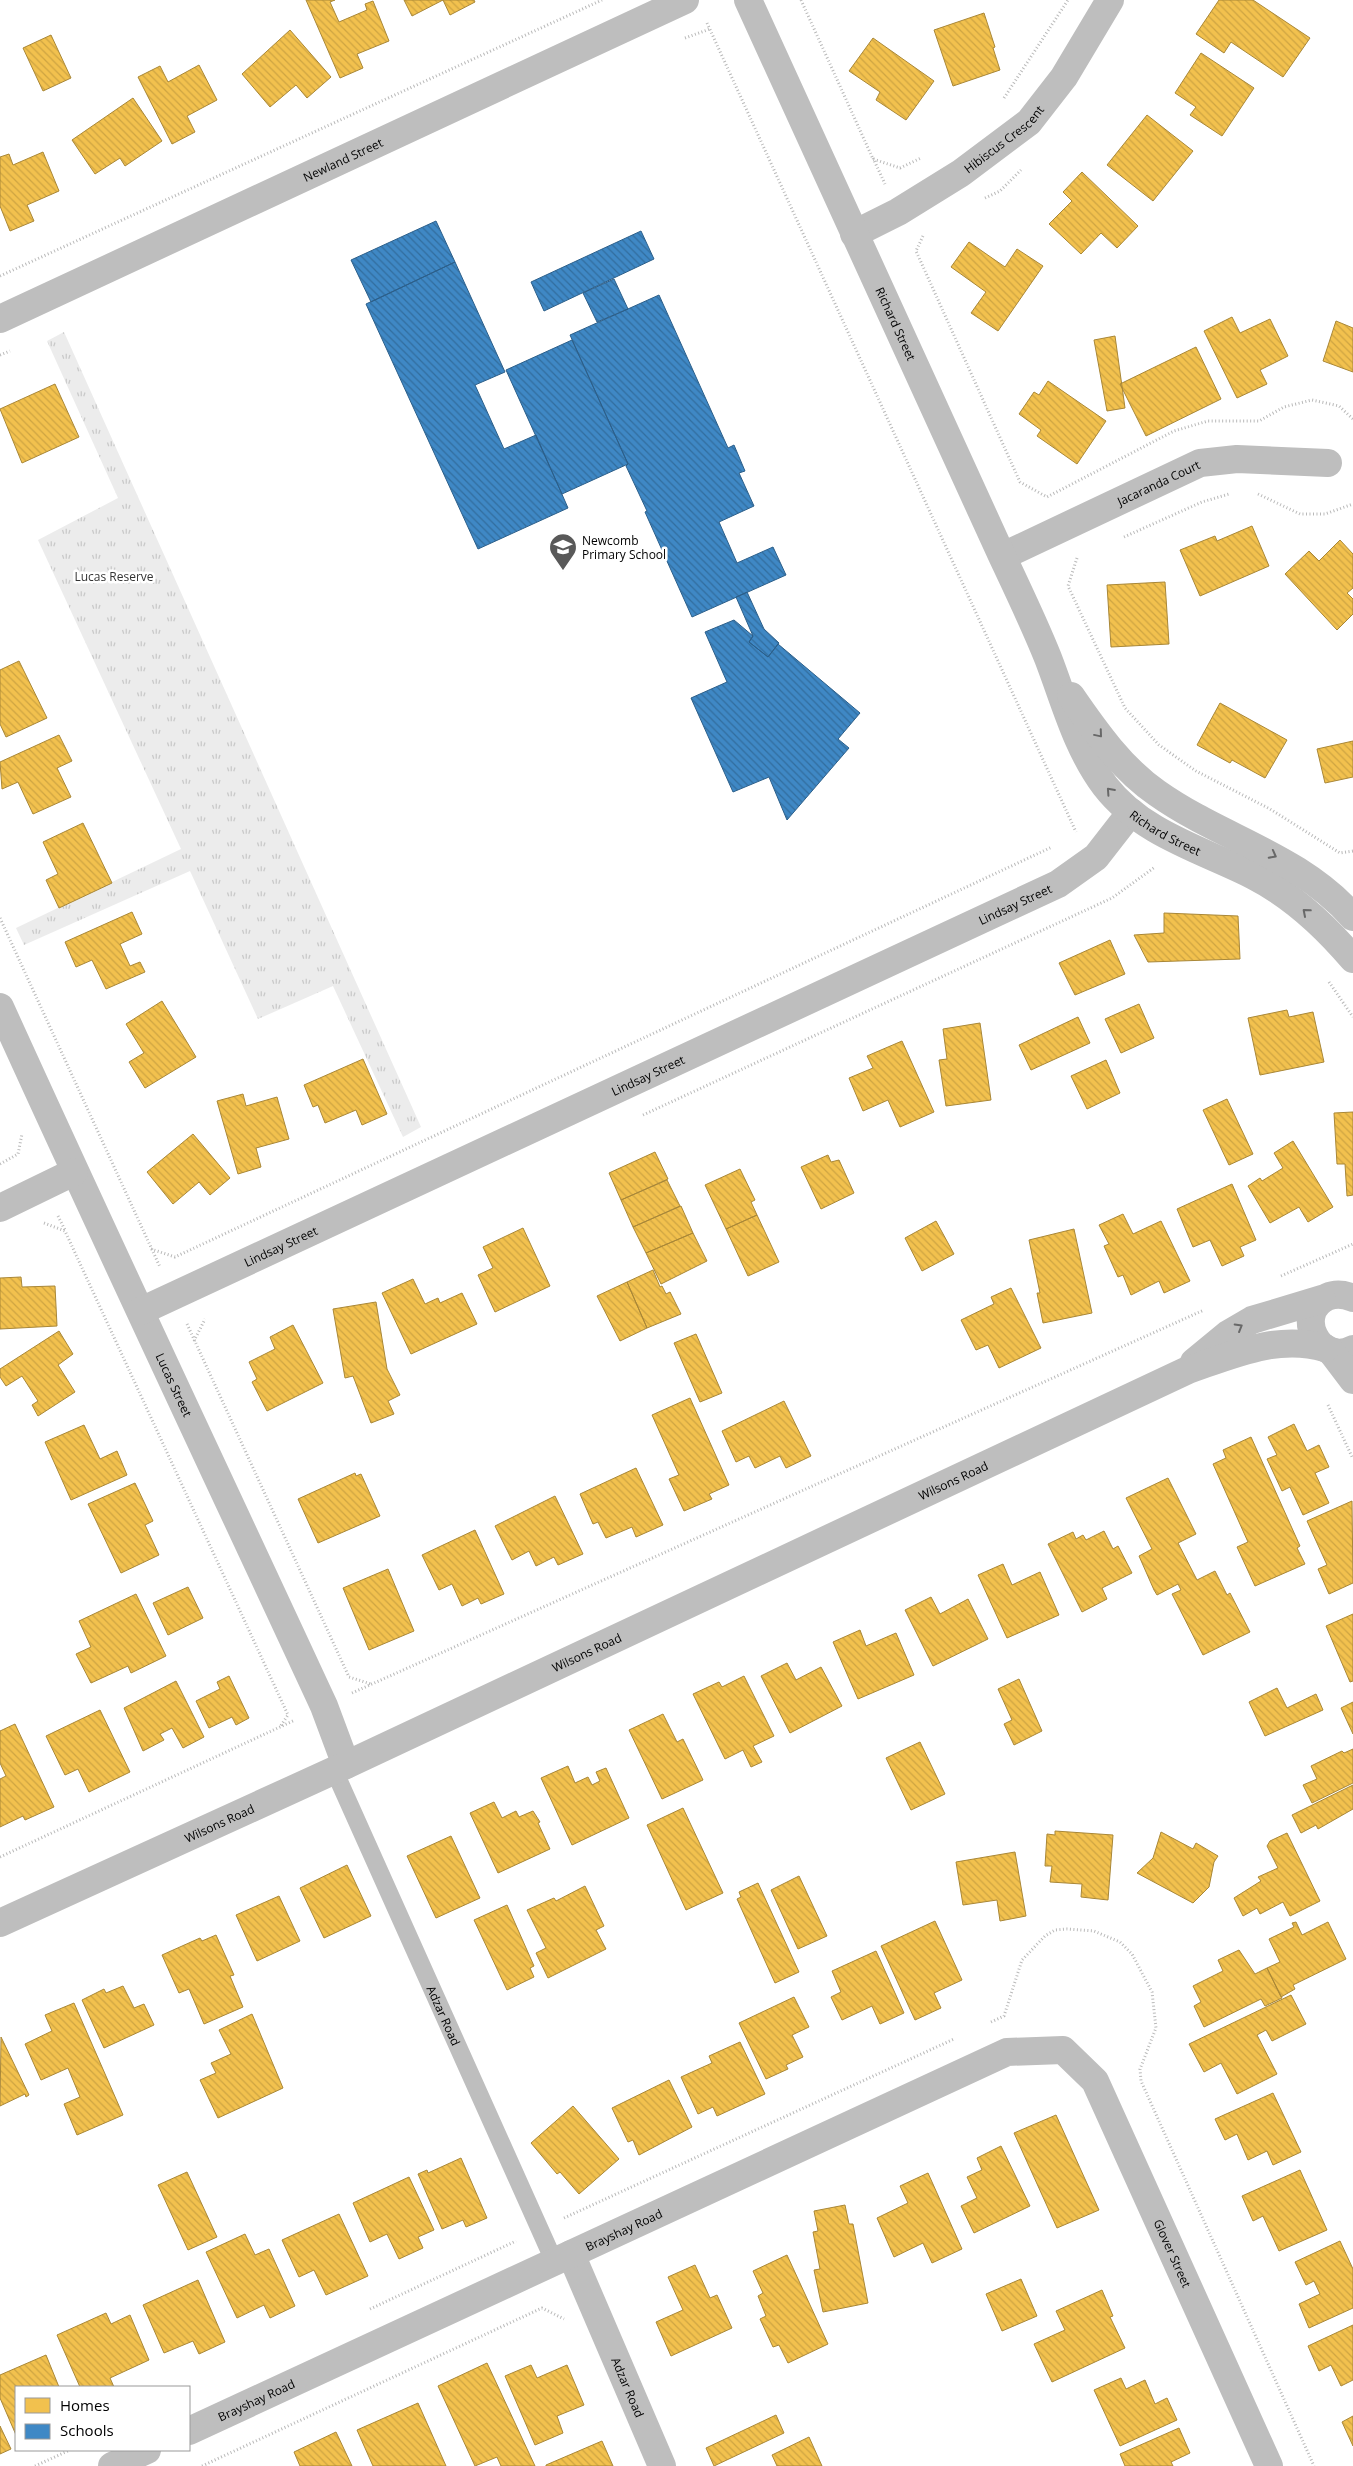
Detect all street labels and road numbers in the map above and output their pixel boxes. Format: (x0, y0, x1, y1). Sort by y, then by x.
street label: Hibiscus Crescent (960, 102, 1048, 177)
street label: Newland Street (300, 134, 385, 185)
street label: Richard Street (872, 284, 920, 363)
street label: Jacaranda Court (1113, 456, 1203, 510)
street label: Richard Street (1126, 806, 1204, 859)
street label: Lindsay Street (975, 880, 1054, 928)
street label: Lindsay Street (608, 1051, 687, 1099)
street label: Lindsay Street (241, 1222, 320, 1270)
street label: Lucas Street (152, 1350, 196, 1419)
street label: Wilsons Road (916, 1457, 991, 1504)
street label: Wilsons Road (549, 1629, 624, 1676)
street label: Wilsons Road (182, 1800, 257, 1846)
street label: Adzar Road (423, 1983, 465, 2048)
street label: Brayshay Road (582, 2204, 665, 2255)
street label: Glover Street (1150, 2216, 1196, 2290)
street label: Adzar Road (608, 2355, 649, 2420)
street label: Brayshay Road (215, 2375, 297, 2425)

